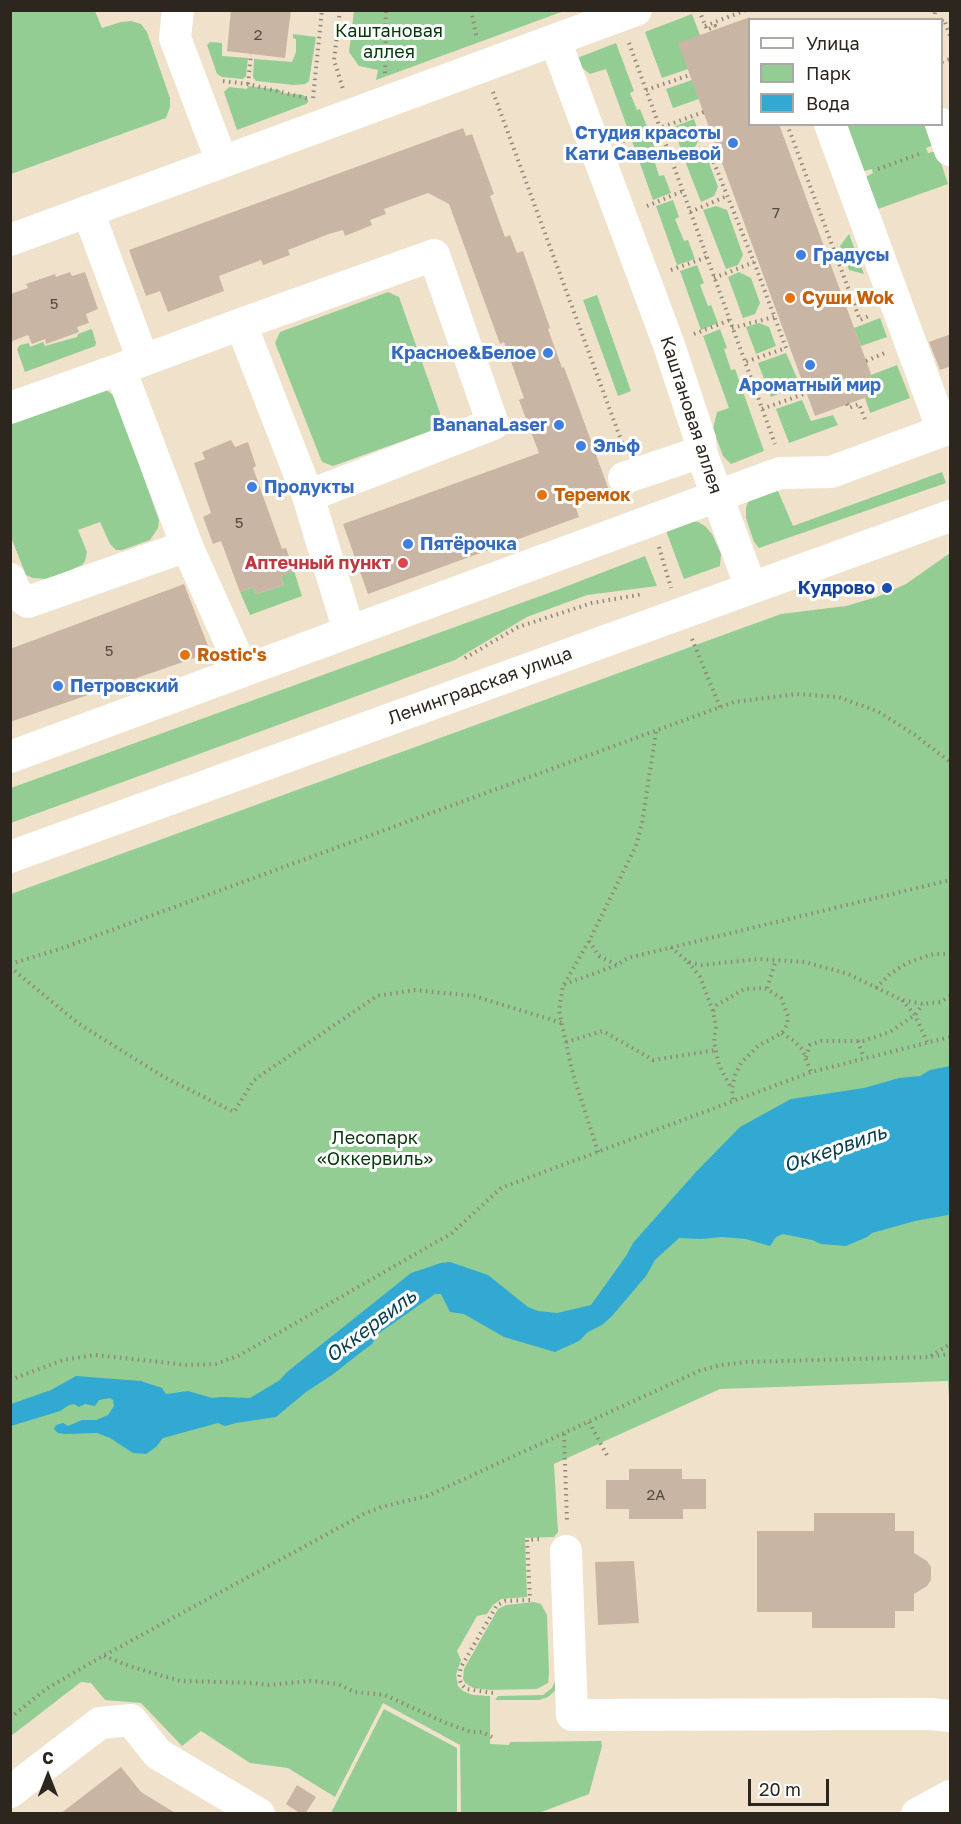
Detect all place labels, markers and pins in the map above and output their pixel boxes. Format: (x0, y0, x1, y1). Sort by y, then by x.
place label: Студия красоты Кати Савельевой (565, 122, 721, 164)
marker: Студия красоты Кати Савельевой (726, 136, 740, 150)
place label: Градусы (813, 244, 889, 266)
marker: Градусы (794, 248, 808, 262)
place label: Суши Wok (802, 287, 895, 309)
marker: Суши Wok (783, 291, 797, 305)
place label: Красное&Белое (391, 342, 536, 364)
marker: Красное&Белое (541, 346, 555, 360)
marker: Ароматный мир (803, 358, 817, 372)
place label: Ароматный мир (739, 374, 881, 396)
place label: BananaLaser (433, 414, 547, 436)
marker: BananaLaser (552, 418, 566, 432)
place label: Эльф (593, 435, 640, 457)
marker: Эльф (574, 439, 588, 453)
place label: Продукты (264, 476, 355, 498)
marker: Продукты (245, 480, 259, 494)
place label: Теремок (554, 484, 631, 506)
marker: Теремок (535, 488, 549, 502)
place label: Пятёрочка (420, 533, 517, 555)
marker: Пятёрочка (401, 537, 415, 551)
place label: Аптечный пункт (245, 552, 391, 574)
marker: Аптечный пункт (396, 556, 410, 570)
place label: Кудрово (798, 577, 875, 599)
marker: Кудрово (880, 581, 894, 595)
place label: Rostic's (197, 644, 267, 666)
marker: Rostic's (178, 648, 192, 662)
place label: Петровский (70, 675, 178, 697)
marker: Петровский (51, 679, 65, 693)

